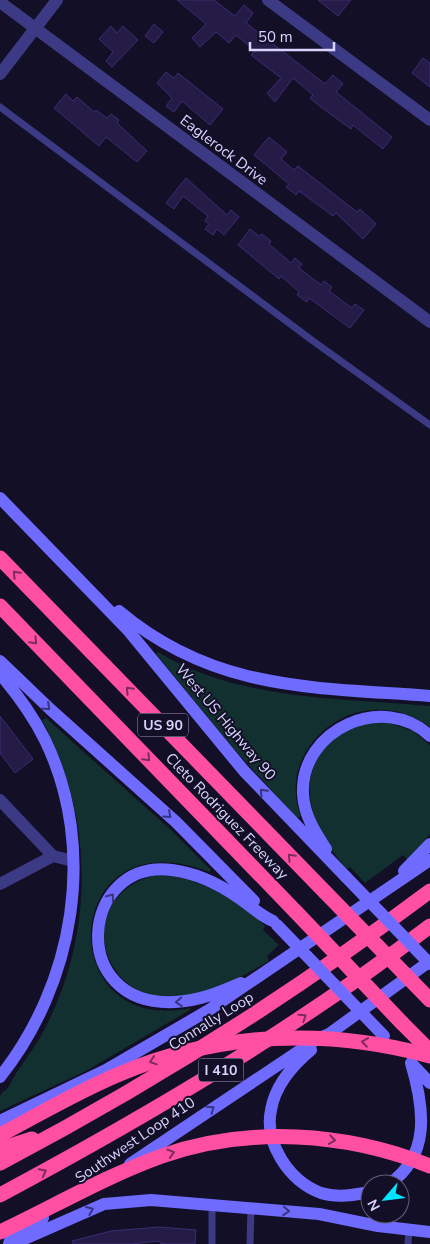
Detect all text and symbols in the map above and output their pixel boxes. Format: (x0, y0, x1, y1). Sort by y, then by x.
scale bar (250, 20, 334, 52)
text: 50 m (258, 27, 293, 47)
street label: Eaglerock Drive (176, 110, 272, 190)
one-way arrow (13, 570, 22, 579)
one-way arrow (28, 635, 37, 644)
street label: West US Highway 90 (171, 660, 281, 784)
one-way arrow (126, 687, 135, 696)
one-way arrow (42, 701, 51, 710)
road number: US 90 (138, 714, 188, 736)
street label: Cleto Rodriguez Freeway (161, 748, 293, 884)
one-way arrow (141, 752, 150, 761)
one-way arrow (260, 788, 269, 797)
one-way arrow (163, 810, 172, 819)
one-way arrow (288, 854, 297, 863)
one-way arrow (105, 893, 114, 902)
street label: Connally Loop (165, 987, 258, 1055)
one-way arrow (175, 996, 183, 1007)
one-way arrow (297, 1014, 306, 1023)
one-way arrow (361, 1038, 370, 1048)
one-way arrow (149, 1056, 158, 1066)
road number: I 410 (198, 1058, 244, 1082)
street label: Southwest Loop 410 (71, 1092, 199, 1188)
one-way arrow (205, 1106, 215, 1115)
one-way arrow (328, 1134, 336, 1145)
one-way arrow (167, 1149, 175, 1159)
one-way arrow (38, 1168, 47, 1178)
north arrow (360, 1174, 410, 1224)
text: N (363, 1196, 385, 1214)
one-way arrow (85, 1205, 94, 1216)
one-way arrow (282, 1206, 290, 1217)

